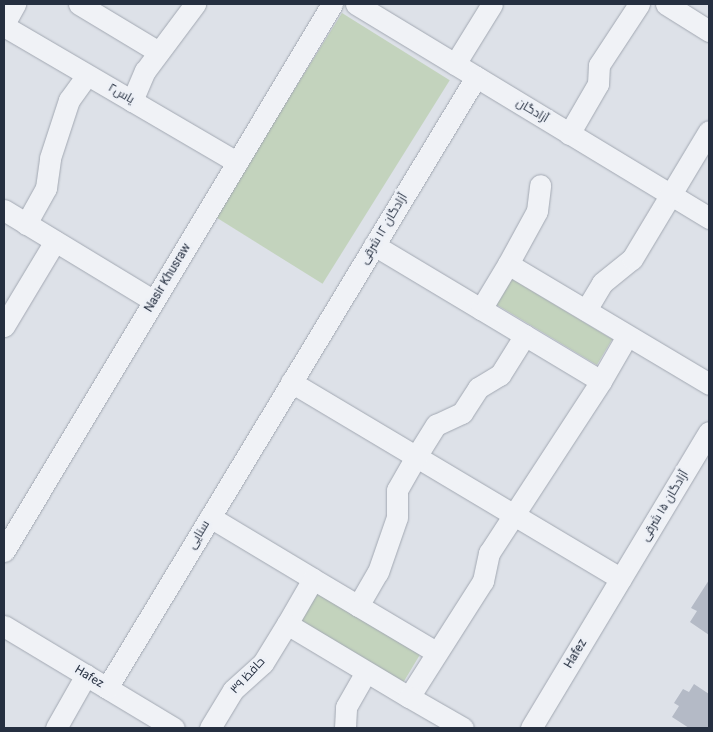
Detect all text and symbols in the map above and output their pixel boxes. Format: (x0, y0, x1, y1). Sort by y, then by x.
street label: یاس۲ (105, 81, 137, 107)
street label: آزادگان (513, 96, 551, 126)
street label: آزادگان ۱۲ شرقی (357, 191, 411, 267)
street label: Nasir Khusraw (142, 241, 194, 315)
street label: آزادگان ۱۵ شرقی (638, 468, 692, 544)
street label: سنایی (185, 518, 213, 552)
street label: Hafez (562, 637, 590, 671)
street label: حافظ ۳۹ (228, 655, 268, 697)
street label: Hafez (72, 663, 106, 691)

